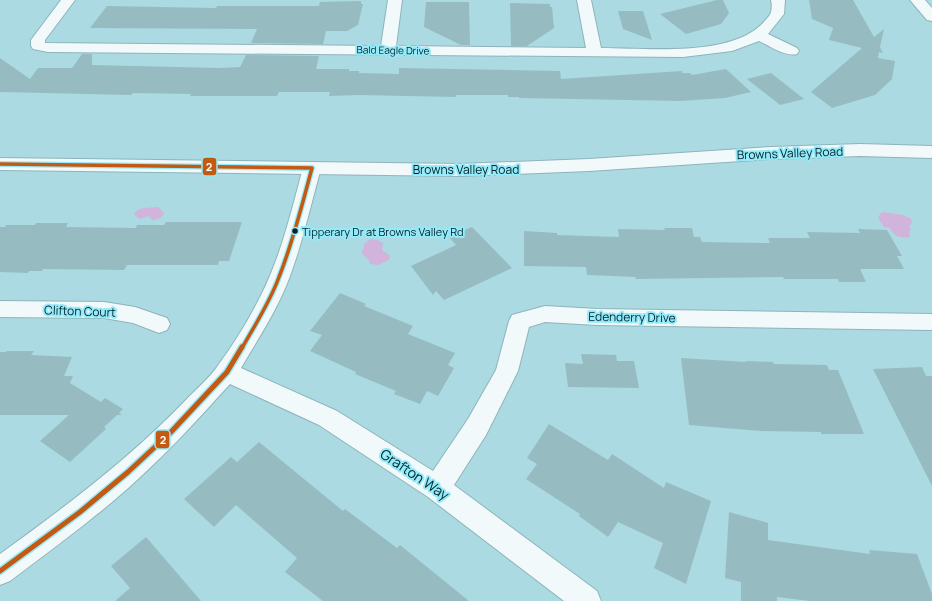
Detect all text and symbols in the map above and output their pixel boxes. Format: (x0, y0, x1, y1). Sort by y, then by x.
street label: Bald Eagle Drive (357, 42, 430, 58)
street label: Browns Valley Road (736, 143, 844, 163)
line badge: 2 (202, 157, 217, 176)
text: 2 (206, 159, 212, 174)
street label: Browns Valley Road (413, 161, 519, 178)
place label: Tipperary Dr at Browns Valley Rd (302, 224, 464, 239)
marker: Tipperary Dr at Browns Valley Rd (290, 226, 300, 236)
street label: Clifton Court (44, 301, 116, 321)
street label: Edenderry Drive (588, 308, 676, 326)
line badge: 2 (155, 430, 170, 449)
text: 2 (160, 432, 166, 447)
street label: Grafton Way (377, 444, 454, 504)

